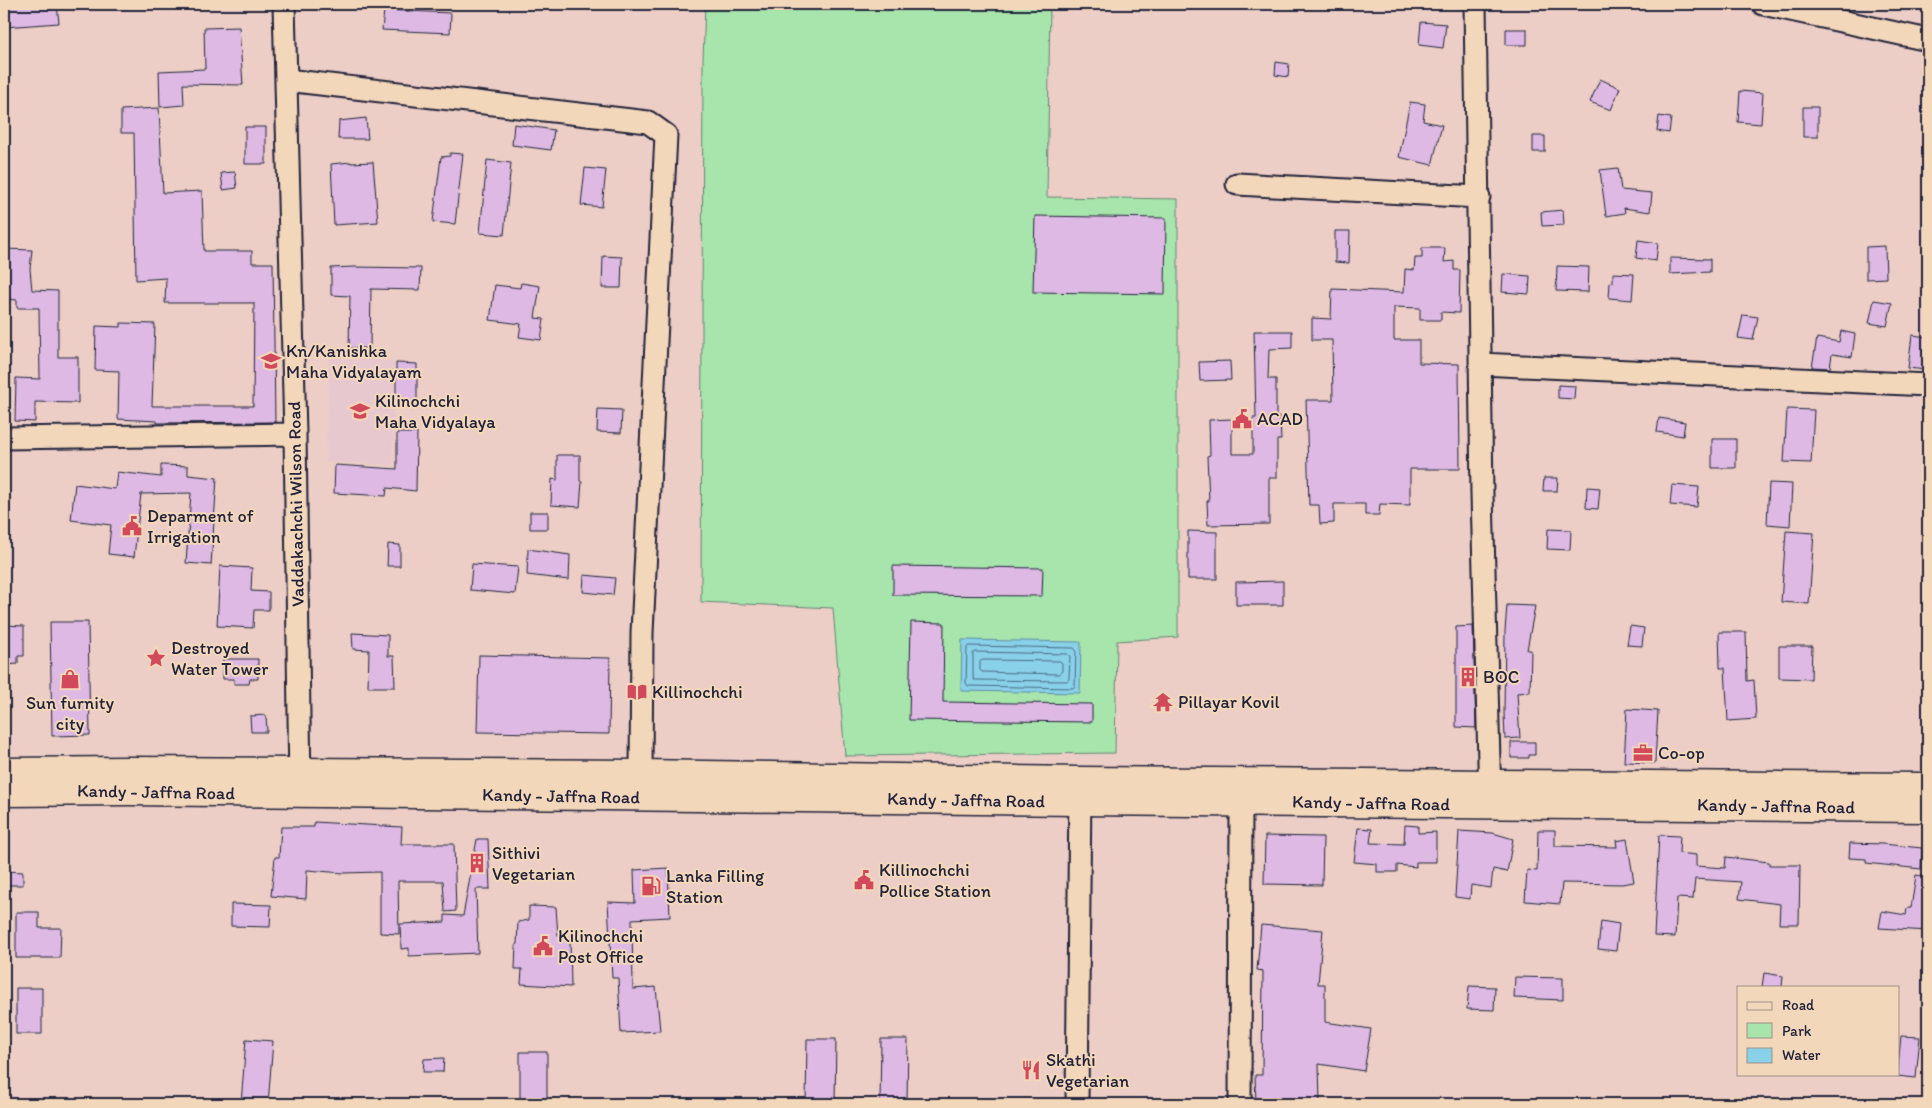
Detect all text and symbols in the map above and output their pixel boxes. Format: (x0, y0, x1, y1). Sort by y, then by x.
place label: Kn/Kanishka Maha Vidyalayam (286, 340, 422, 383)
school or university icon: Kn/Kanishka Maha Vidyalayam (260, 350, 282, 372)
place label: Kilinochchi Maha Vidyalaya (375, 390, 496, 433)
school or university icon: Kilinochchi Maha Vidyalaya (349, 400, 371, 422)
street label: Vaddakachchi Wilson Road (283, 401, 309, 607)
public building icon: ACAD (1231, 408, 1253, 430)
place label: ACAD (1257, 408, 1303, 430)
place label: Deparment of Irrigation (147, 505, 254, 548)
public building icon: Deparment of Irrigation (121, 515, 143, 537)
place label: Destroyed Water Tower (171, 637, 269, 680)
place icon: Destroyed Water Tower (145, 647, 167, 669)
building icon: BOC (1457, 666, 1479, 688)
place label: BOC (1483, 666, 1519, 688)
shop icon: Sun furnity city (59, 668, 81, 690)
library icon: Killinochchi (626, 681, 648, 703)
place label: Killinochchi (652, 681, 743, 703)
temple icon: Pillayar Kovil (1152, 691, 1174, 713)
place label: Pillayar Kovil (1178, 691, 1280, 713)
place label: Sun furnity city (26, 692, 115, 735)
office icon: Co-op (1632, 742, 1654, 764)
place label: Co-op (1658, 742, 1705, 764)
street label: Kandy - Jaffna Road (77, 780, 235, 804)
street label: Kandy - Jaffna Road (482, 784, 640, 808)
street label: Kandy - Jaffna Road (887, 788, 1045, 812)
street label: Kandy - Jaffna Road (1292, 791, 1450, 815)
street label: Kandy - Jaffna Road (1697, 794, 1855, 818)
place label: Sithivi Vegetarian (492, 842, 575, 885)
building icon: Sithivi Vegetarian (466, 852, 488, 874)
place label: Killinochchi Pollice Station (879, 859, 991, 902)
place label: Lanka Filling Station (666, 865, 765, 908)
public building icon: Killinochchi Pollice Station (853, 869, 875, 891)
fuel station icon: Lanka Filling Station (640, 875, 662, 897)
place label: Kilinochchi Post Office (558, 925, 644, 968)
public building icon: Kilinochchi Post Office (532, 935, 554, 957)
legend (1737, 986, 1900, 1076)
text: Road (1782, 996, 1815, 1014)
text: Park (1782, 1022, 1812, 1040)
text: Water (1782, 1046, 1821, 1064)
place label: Skathi Vegetarian (1046, 1049, 1129, 1092)
restaurant icon: Skathi Vegetarian (1020, 1059, 1042, 1081)

